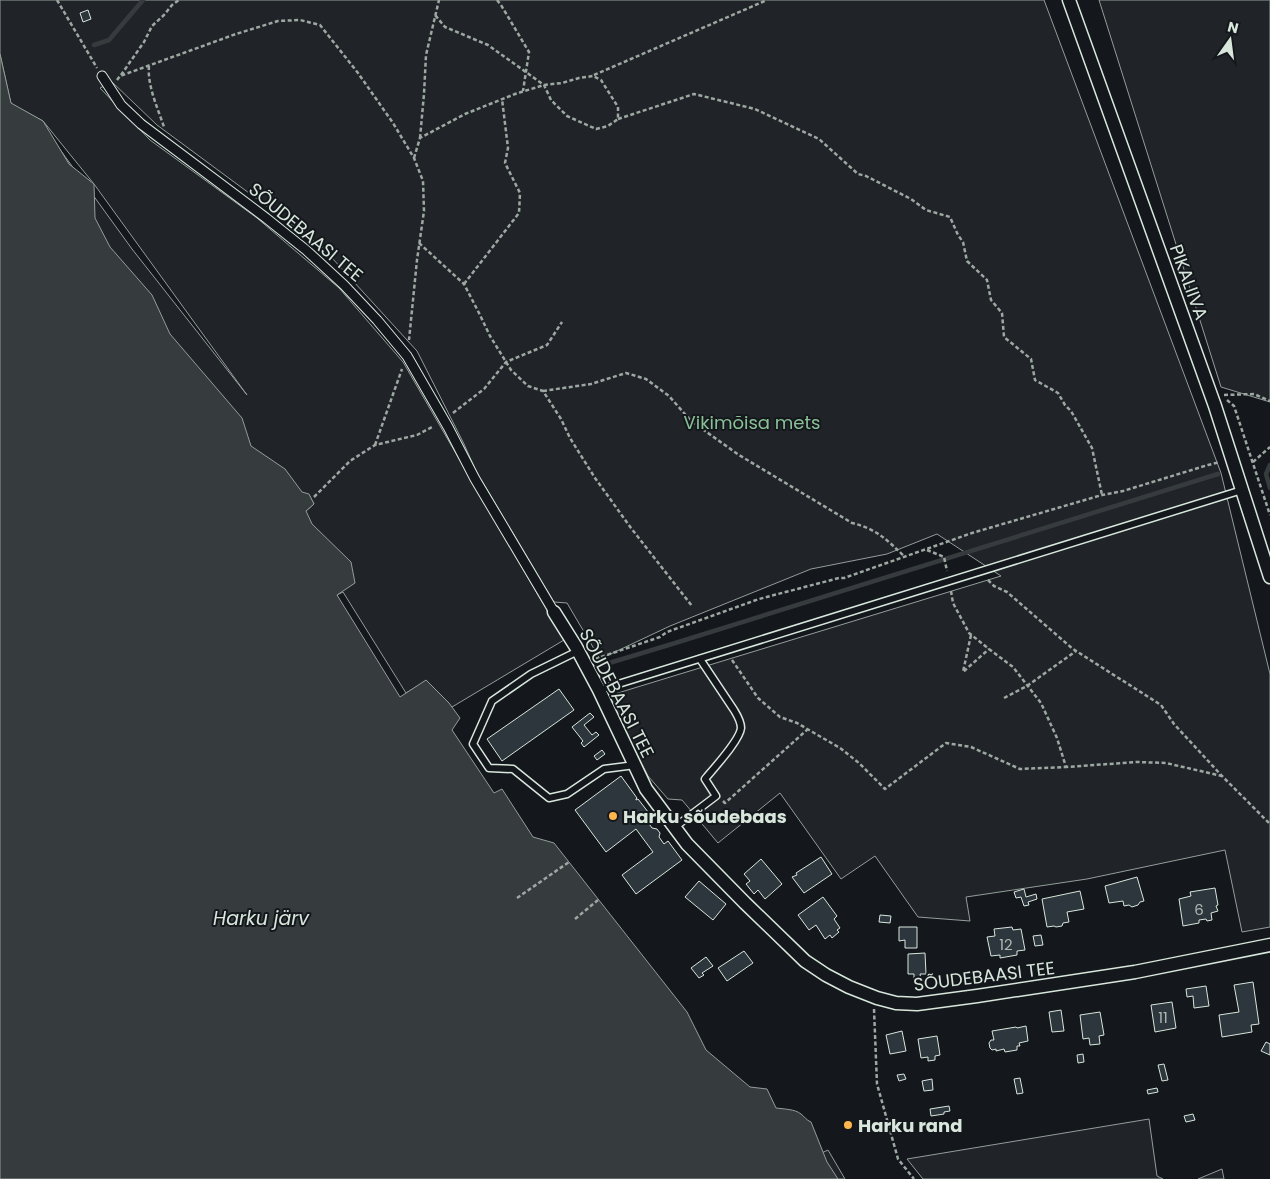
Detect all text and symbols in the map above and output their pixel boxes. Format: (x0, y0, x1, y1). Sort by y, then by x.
north arrow (1205, 15, 1255, 65)
text: N (1226, 16, 1241, 38)
street label: SÕUDEBAASI TEE (244, 177, 368, 287)
street label: PIKALIIVA (1164, 241, 1214, 323)
park label: Vikimõisa mets (684, 410, 820, 435)
street label: SÕUDEBAASI TEE (574, 624, 660, 762)
place label: Harku sõudebaas (623, 804, 787, 829)
marker: Harku sõudebaas (607, 810, 619, 822)
house number: 6 (1194, 899, 1204, 920)
water label: Harku järv (213, 905, 310, 932)
house number: 12 (999, 934, 1013, 955)
street label: SÕUDEBAASI TEE (912, 955, 1056, 997)
house number: 11 (1158, 1007, 1168, 1028)
place label: Harku rand (858, 1113, 962, 1138)
marker: Harku rand (842, 1119, 854, 1131)

